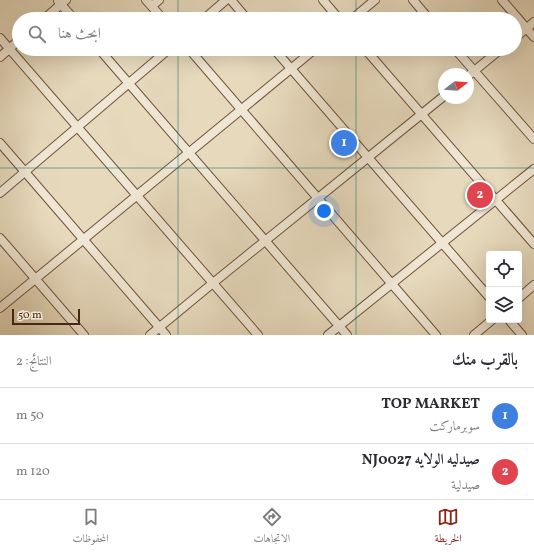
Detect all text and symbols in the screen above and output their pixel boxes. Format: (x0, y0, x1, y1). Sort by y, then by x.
search box (12, 12, 522, 56)
icon: search (26, 23, 48, 45)
text: ابحث هنا (58, 24, 101, 45)
north arrow (438, 68, 474, 104)
pin: 1 (331, 128, 357, 158)
pin: 2 (467, 180, 493, 210)
your location (314, 201, 334, 221)
map controls (486, 251, 522, 323)
button: locate (486, 251, 522, 287)
button: layers (486, 287, 522, 323)
scale bar (12, 307, 80, 326)
text: 50 m (18, 308, 42, 323)
text: بالقرب منك (452, 349, 518, 372)
text: النتائج: 2 (16, 353, 51, 371)
text: TOP MARKET (381, 394, 480, 415)
text: 50 m (16, 407, 44, 425)
text: 1 (502, 407, 508, 425)
text: سوبرماركت (430, 418, 480, 436)
text: صيدليه الولايه NJ0027 (362, 450, 480, 471)
text: 120 m (16, 463, 50, 481)
text: 2 (502, 463, 508, 481)
text: صيدلية (451, 477, 480, 495)
tab: المحفوظات (72, 506, 109, 549)
tab: الاتجاهات (253, 506, 290, 549)
tab: الخريطة (435, 506, 462, 549)

